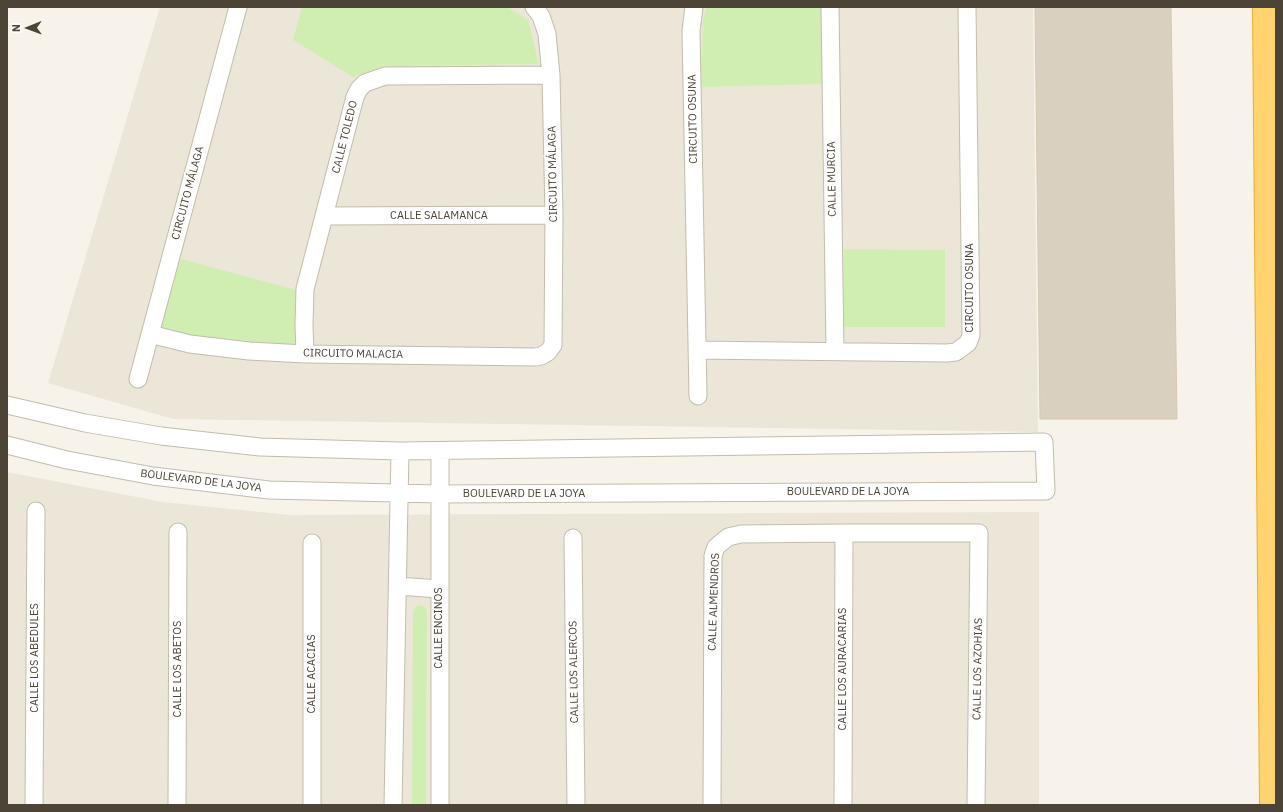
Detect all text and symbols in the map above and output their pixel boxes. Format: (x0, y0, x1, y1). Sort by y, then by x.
north arrow (8, 8, 48, 48)
text: N (9, 24, 23, 32)
street label: CIRCUITO OSUNA (686, 74, 700, 164)
street label: CALLE TOLEDO (330, 99, 360, 175)
street label: CIRCUITO MÁLAGA (546, 126, 560, 222)
street label: CALLE MURCIA (825, 141, 839, 217)
street label: CIRCUITO MÁLAGA (169, 145, 207, 241)
street label: CALLE SALAMANCA (390, 209, 488, 223)
street label: CIRCUITO OSUNA (963, 243, 977, 333)
street label: CIRCUITO MALACIA (303, 347, 403, 361)
street label: BOULEVARD DE LA JOYA (139, 467, 263, 495)
street label: BOULEVARD DE LA JOYA (787, 485, 909, 499)
street label: BOULEVARD DE LA JOYA (463, 487, 585, 501)
street label: CALLE ALMENDROS (706, 553, 722, 651)
street label: CALLE ENCINOS (432, 587, 446, 669)
street label: CALLE LOS ABEDULES (28, 603, 42, 713)
street label: CALLE LOS AURACARIAS (836, 608, 850, 730)
street label: CALLE LOS AZOHIAS (971, 618, 985, 720)
street label: CALLE LOS ABETOS (171, 621, 185, 717)
street label: CALLE LOS ALERCOS (567, 621, 581, 723)
street label: CALLE ACACIAS (305, 634, 319, 714)

